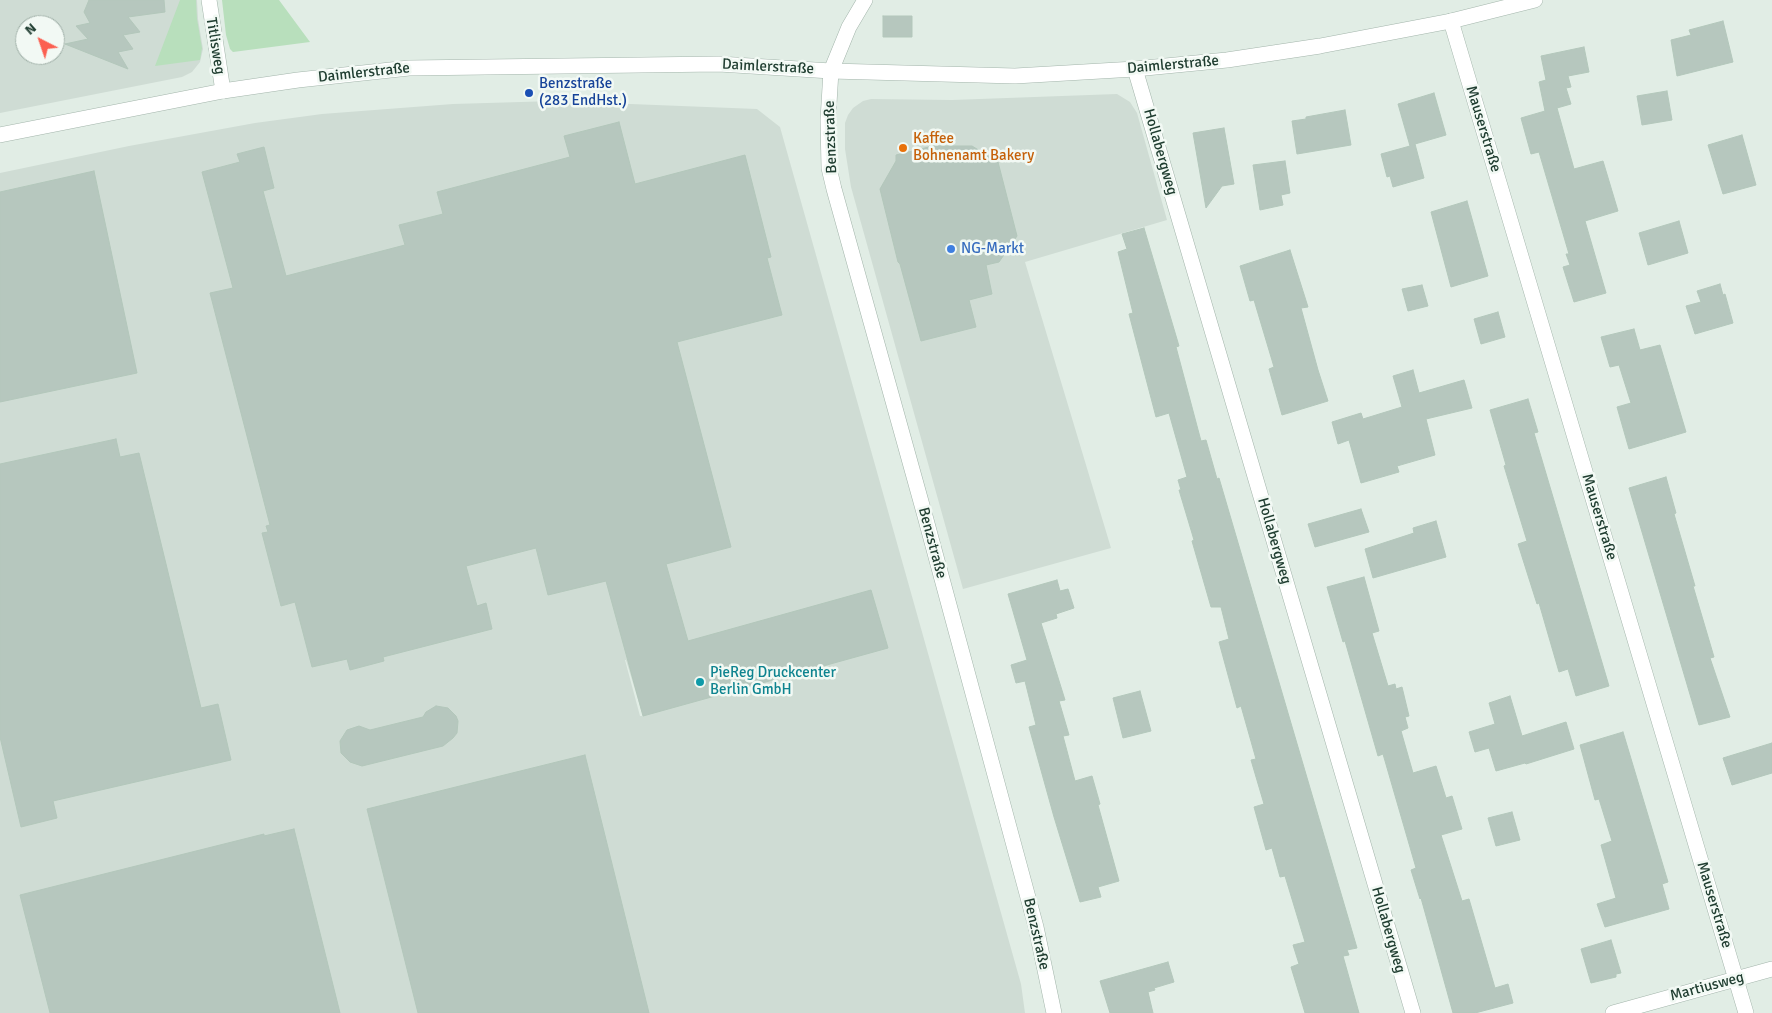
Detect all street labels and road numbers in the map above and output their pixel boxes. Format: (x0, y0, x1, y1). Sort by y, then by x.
street label: Titlisweg (202, 16, 228, 76)
street label: Daimlerstraße (1126, 52, 1220, 78)
street label: Daimlerstraße (721, 56, 815, 78)
street label: Daimlerstraße (317, 59, 411, 87)
street label: Mauserstraße (1461, 84, 1505, 174)
street label: Benzstraße (821, 100, 841, 174)
street label: Hollabergweg (1139, 107, 1181, 197)
street label: Mauserstraße (1577, 472, 1621, 562)
street label: Hollabergweg (1253, 496, 1295, 586)
street label: Benzstraße (914, 505, 950, 581)
street label: Mauserstraße (1692, 860, 1736, 950)
street label: Hollabergweg (1367, 885, 1409, 975)
street label: Benzstraße (1019, 896, 1053, 972)
street label: Martiusweg (1668, 968, 1746, 1006)

